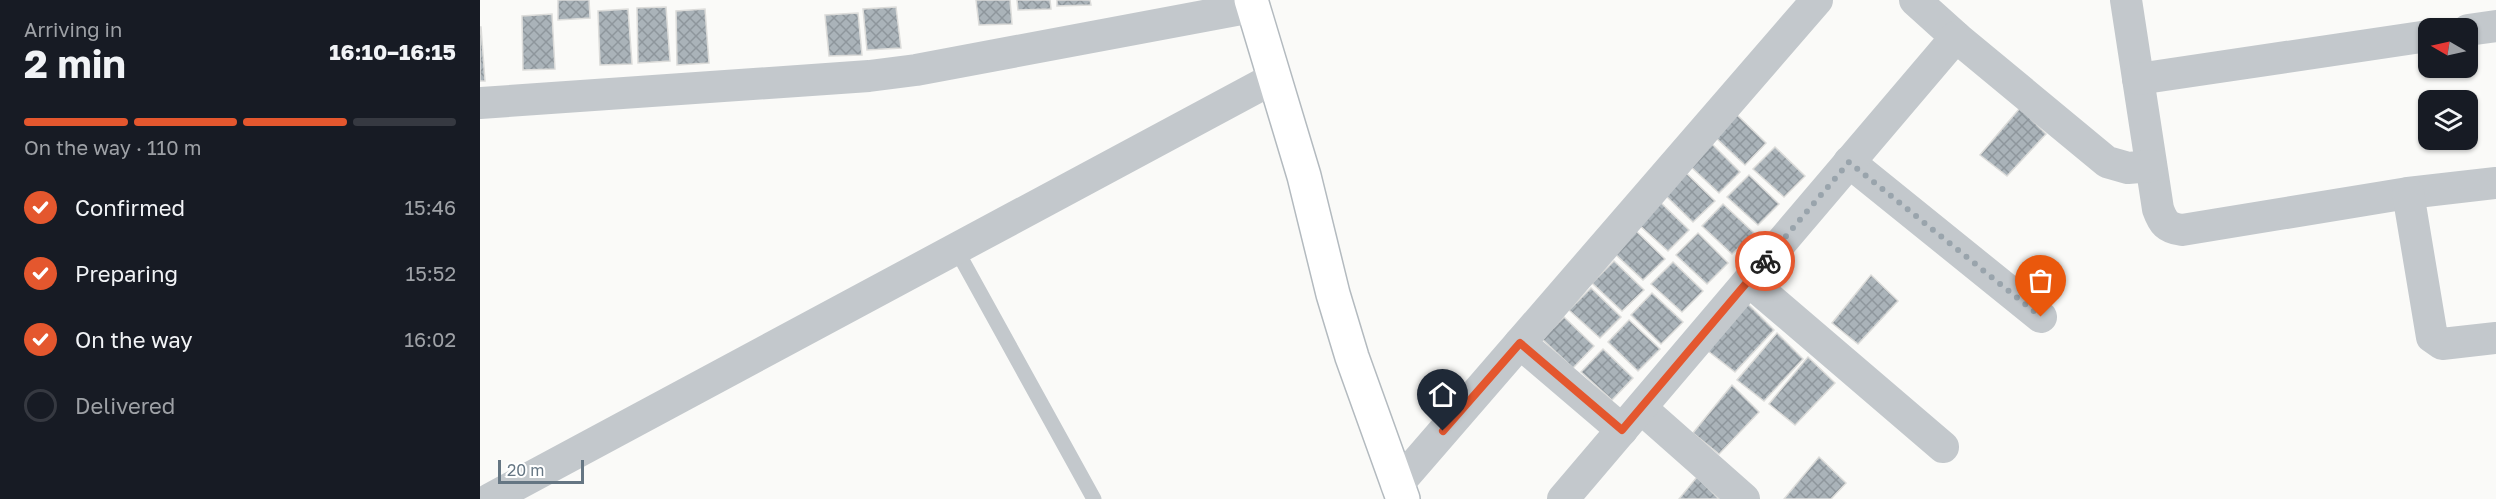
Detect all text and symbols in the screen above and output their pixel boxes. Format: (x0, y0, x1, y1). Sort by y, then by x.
text: Arriving in (24, 17, 122, 41)
north arrow (2418, 18, 2478, 78)
map controls (2418, 18, 2478, 150)
text: 16:10–16:15 (329, 38, 456, 65)
text: 2 min (24, 40, 126, 87)
button: layers (2418, 90, 2478, 150)
text: On the way · 110 m (24, 135, 201, 159)
icon: check (24, 191, 57, 224)
text: Confirmed (75, 194, 185, 221)
text: 15:46 (404, 195, 456, 219)
courier (1735, 231, 1795, 291)
icon: bike (1749, 245, 1782, 278)
pin (2015, 255, 2066, 317)
icon: check (24, 257, 57, 290)
text: Preparing (75, 260, 178, 287)
text: 15:52 (406, 261, 456, 285)
icon: bag (2024, 264, 2057, 297)
icon: check (24, 323, 57, 356)
text: On the way (75, 326, 193, 353)
text: 16:02 (404, 327, 456, 351)
pin (1417, 369, 1468, 431)
icon: home (1426, 378, 1459, 411)
text: Delivered (75, 392, 175, 419)
scale bar (498, 457, 584, 484)
text: 20 m (507, 460, 544, 480)

